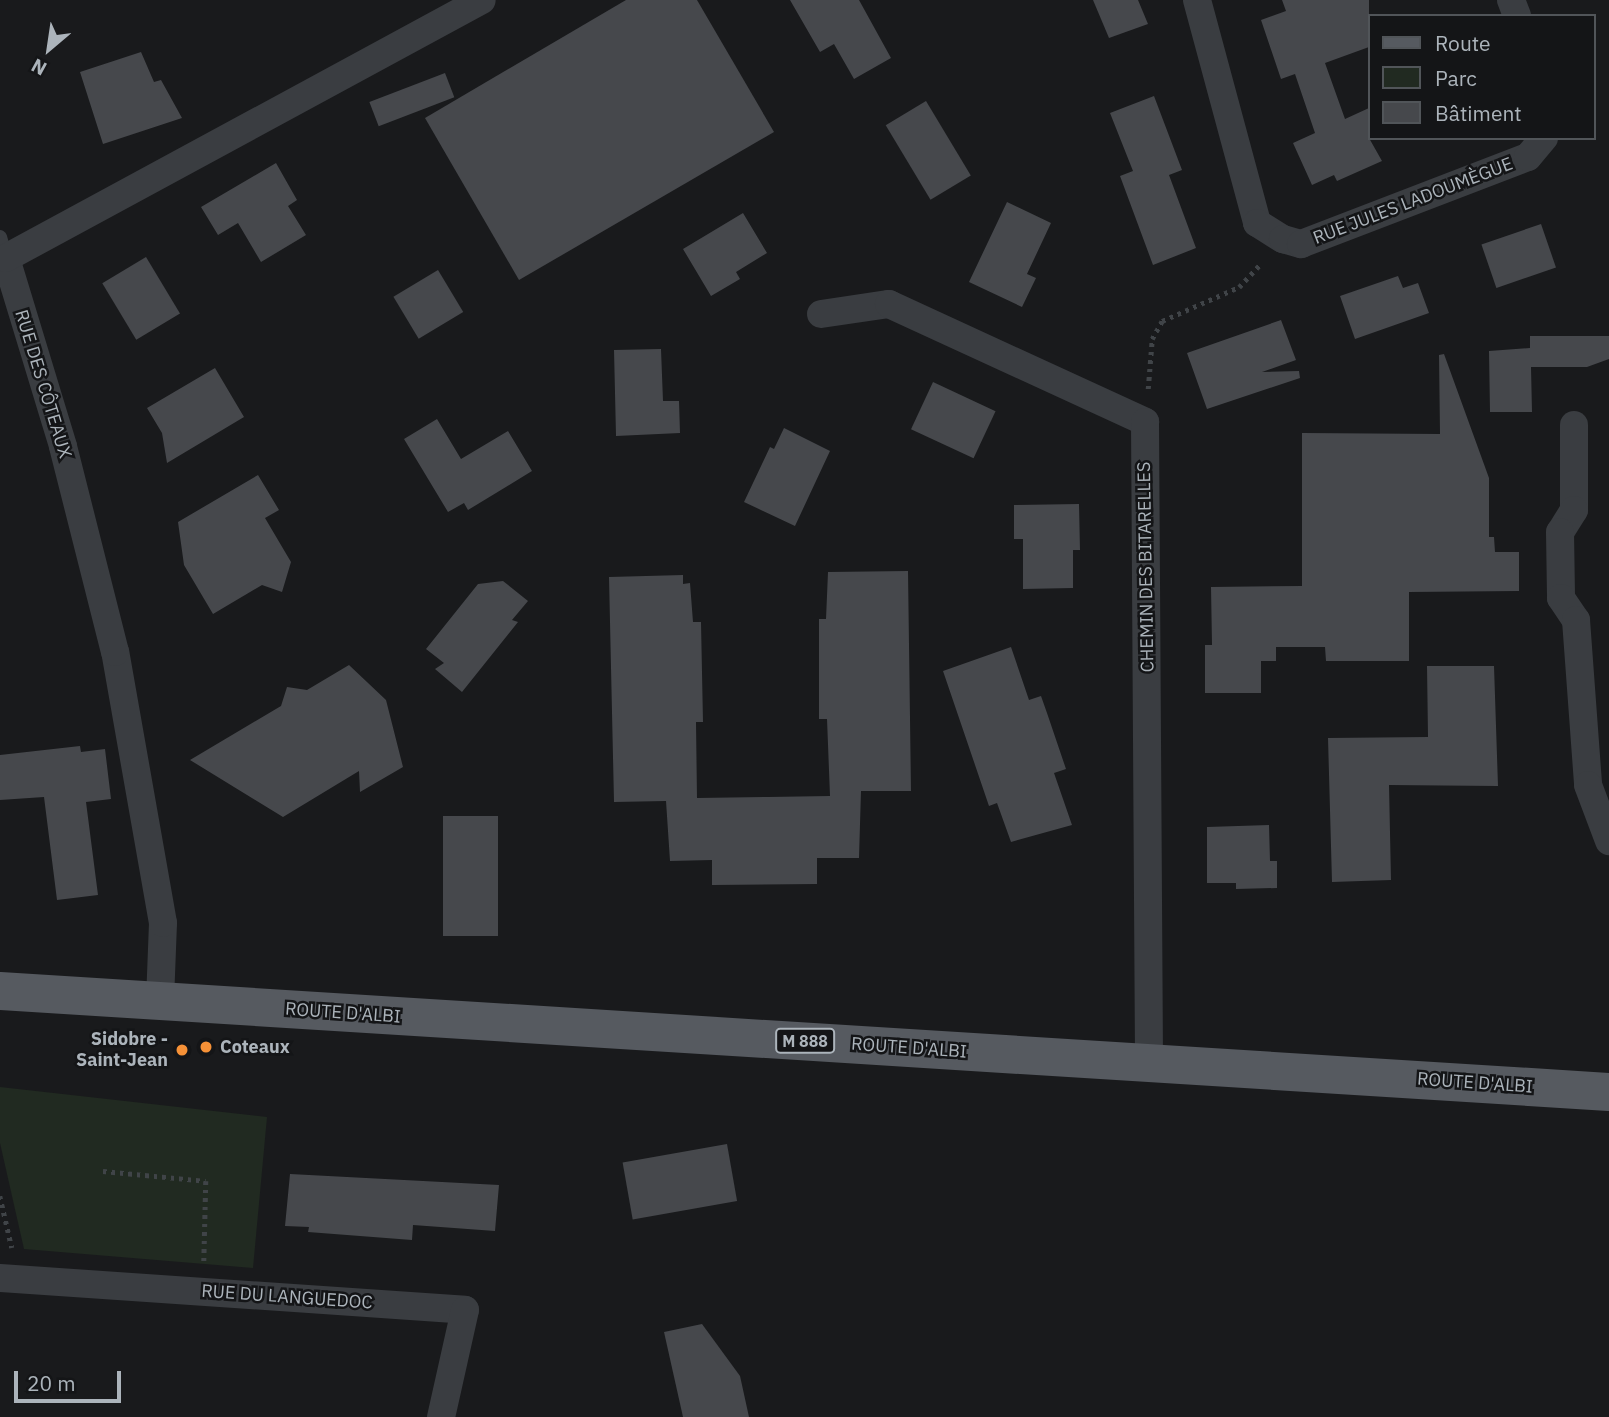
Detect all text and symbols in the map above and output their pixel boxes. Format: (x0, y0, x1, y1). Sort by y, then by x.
north arrow (14, 14, 84, 84)
legend (1368, 14, 1595, 140)
text: Route (1435, 29, 1491, 57)
text: N (27, 54, 51, 81)
text: Parc (1435, 64, 1477, 92)
text: Bâtiment (1435, 99, 1522, 127)
street label: RUE JULES LADOUMÈGUE (1310, 153, 1516, 249)
street label: RUE DES CÔTEAUX (10, 307, 76, 461)
street label: CHEMIN DES BITARELLES (1133, 461, 1159, 673)
street label: ROUTE D'ALBI (284, 998, 402, 1028)
road number: M 888 (774, 1028, 836, 1054)
place label: Sidobre - Saint-Jean (76, 1029, 168, 1072)
street label: ROUTE D'ALBI (850, 1033, 968, 1063)
place label: Coteaux (220, 1036, 290, 1058)
marker: Coteaux (198, 1039, 214, 1055)
marker: Sidobre - Saint-Jean (174, 1042, 190, 1058)
street label: ROUTE D'ALBI (1416, 1068, 1534, 1098)
street label: RUE DU LANGUEDOC (201, 1280, 373, 1314)
scale bar (18, 1358, 124, 1402)
text: 20 m (27, 1369, 76, 1397)

